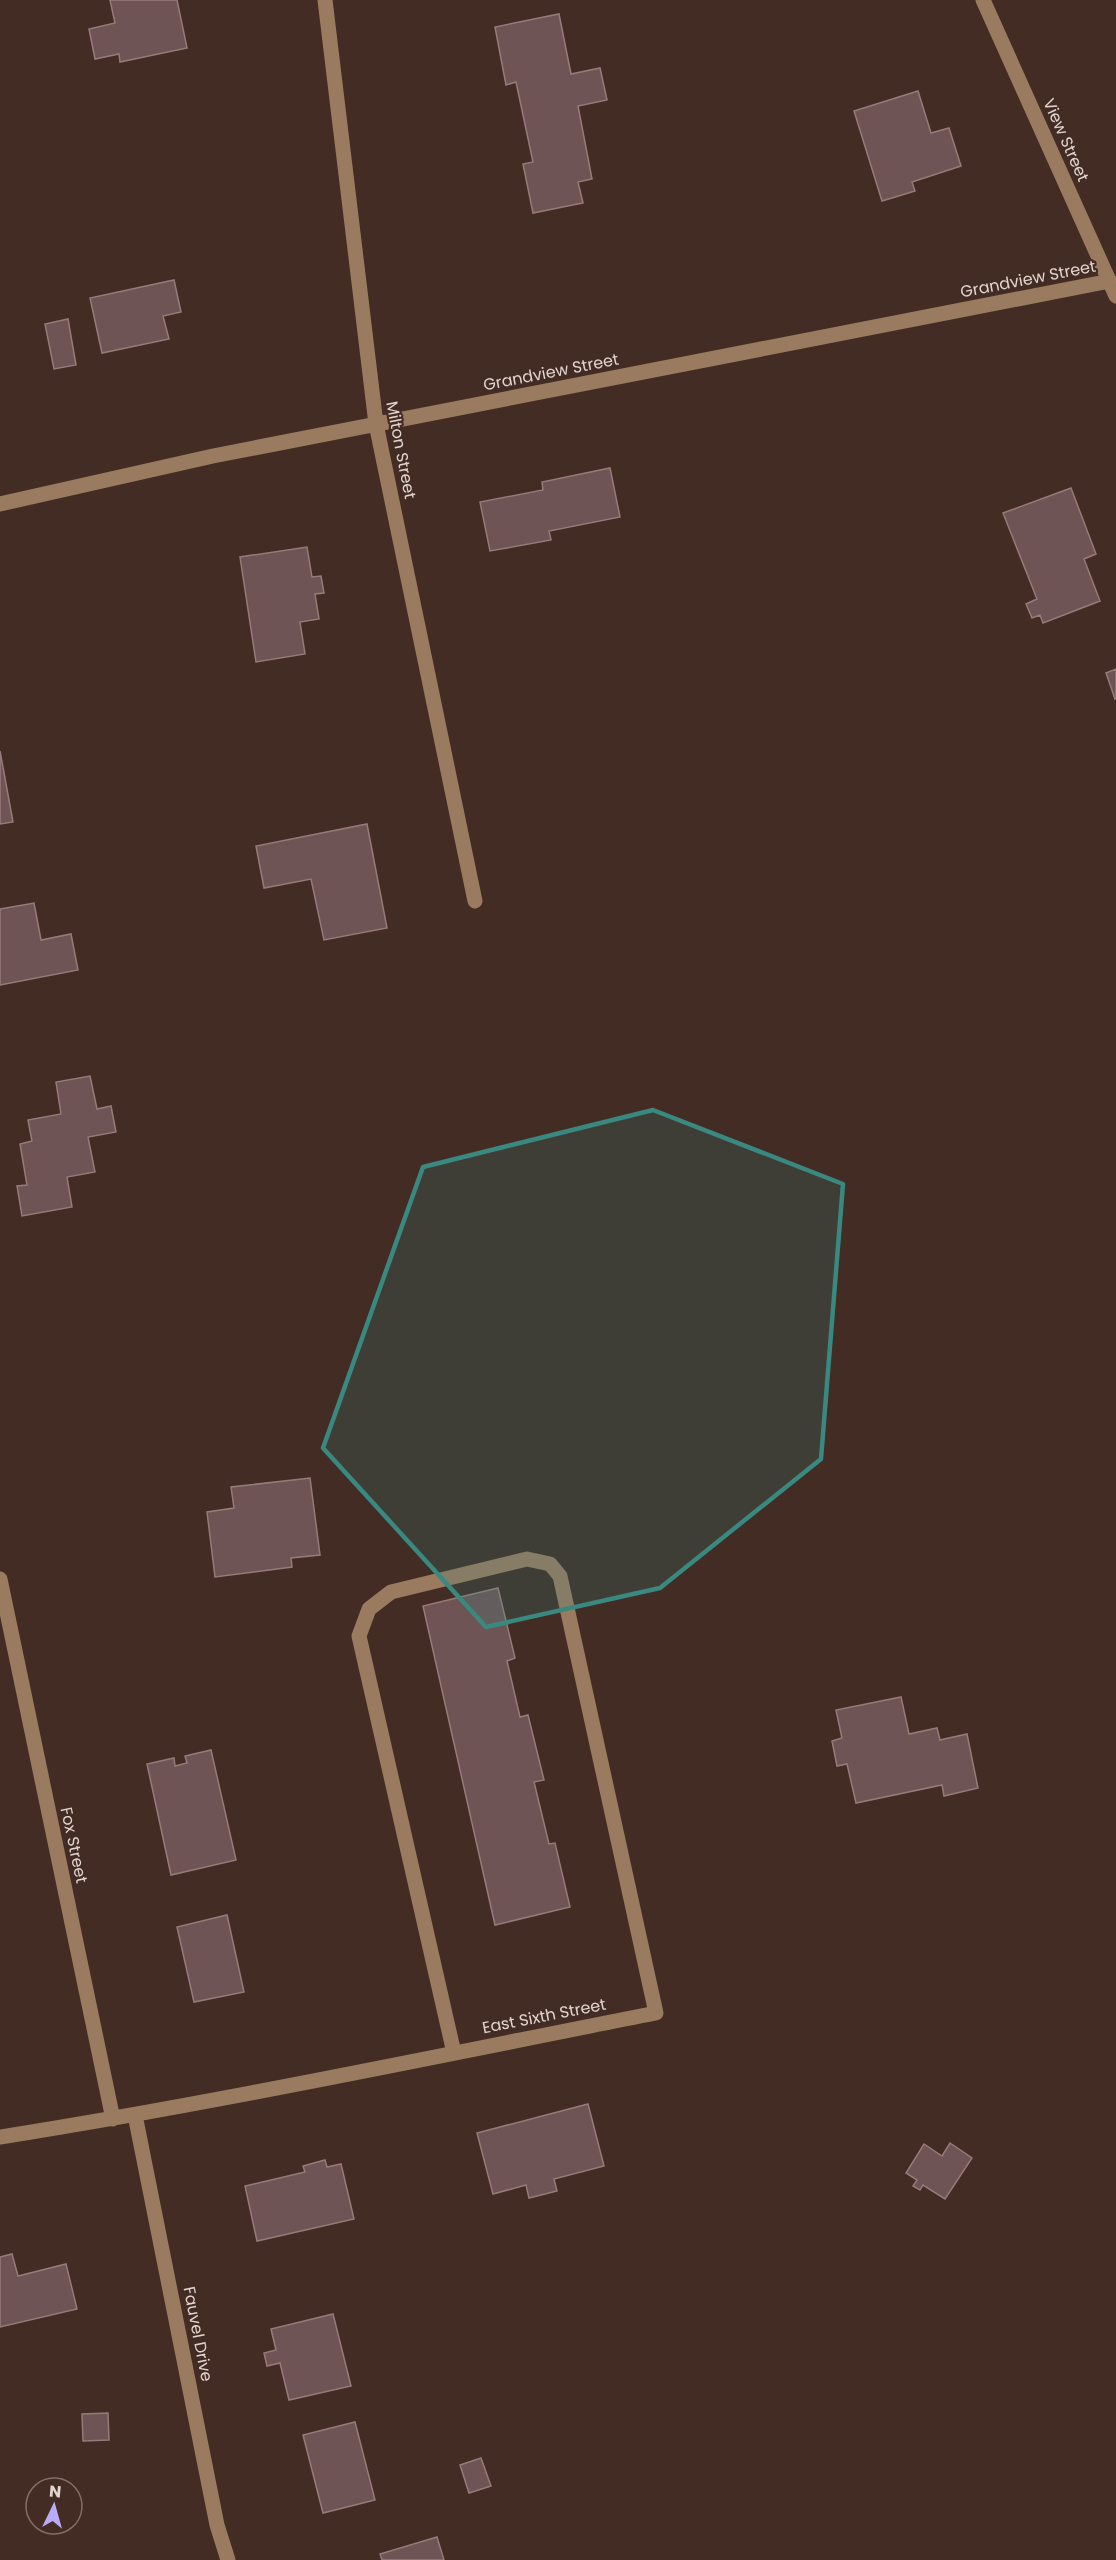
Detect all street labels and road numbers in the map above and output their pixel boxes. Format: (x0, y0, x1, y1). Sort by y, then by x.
street label: View Street (1037, 95, 1095, 185)
street label: Grandview Street (958, 255, 1098, 303)
street label: Grandview Street (481, 348, 621, 396)
street label: Milton Street (380, 399, 422, 501)
street label: Fox Street (55, 1805, 93, 1885)
street label: East Sixth Street (480, 1993, 608, 2039)
street label: Fauvel Drive (178, 2285, 218, 2384)

